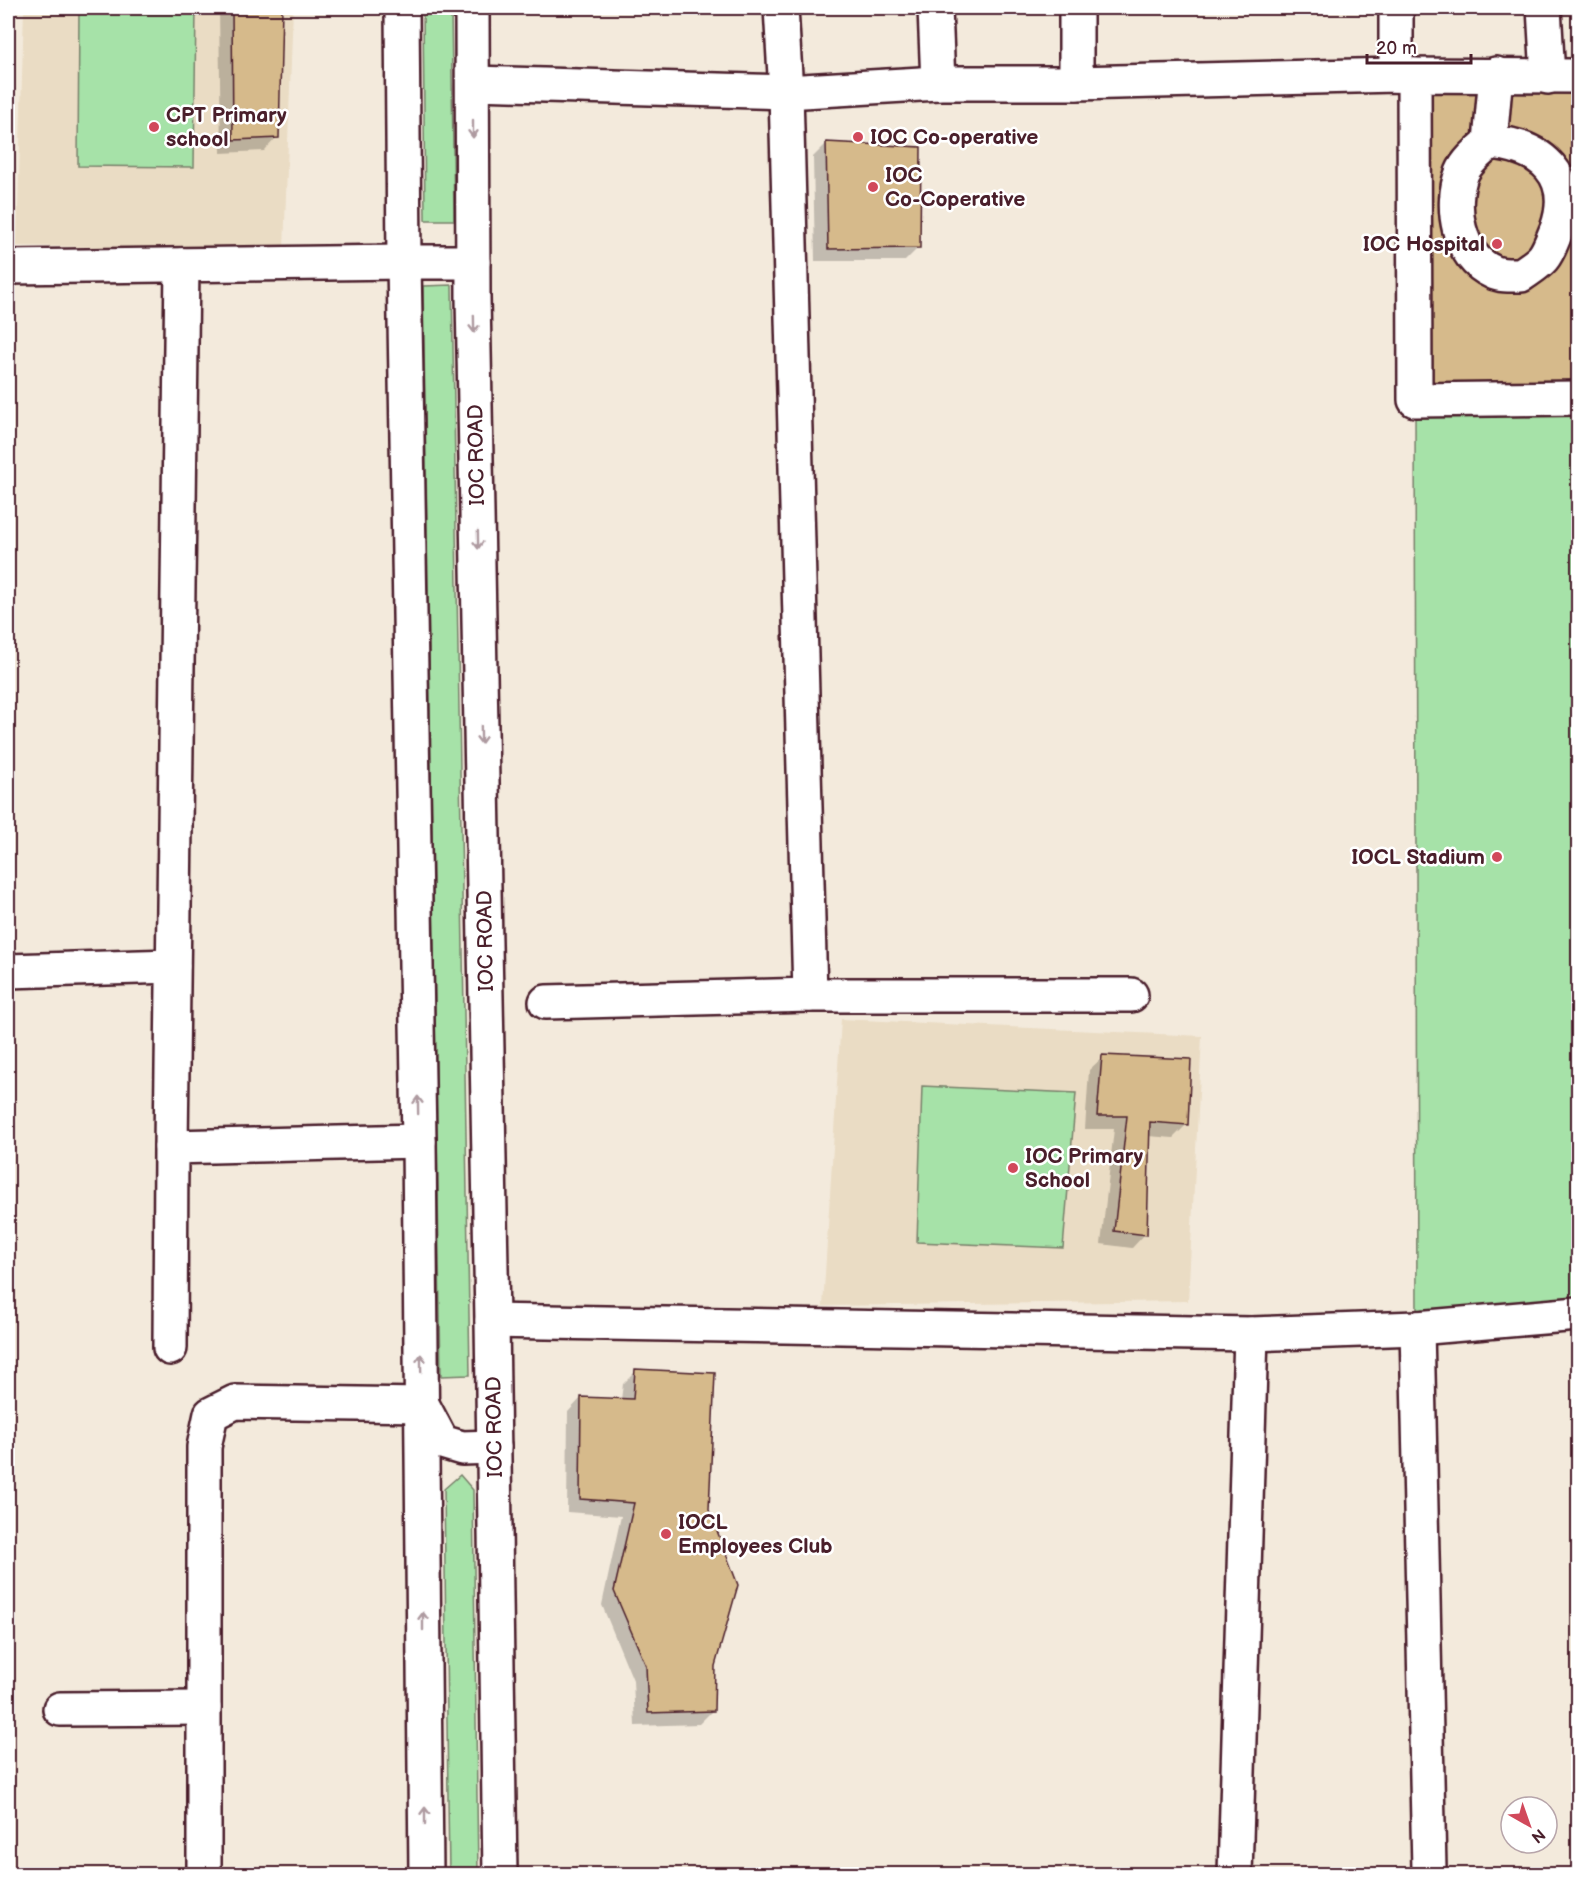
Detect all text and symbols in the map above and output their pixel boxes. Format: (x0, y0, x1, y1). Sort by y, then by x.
scale bar (1367, 27, 1470, 65)
text: 20 m (1376, 38, 1417, 59)
place label: CPT Primary school (166, 103, 287, 152)
one-way arrow (467, 118, 479, 138)
marker: CPT Primary school (147, 120, 161, 134)
place label: IOC Co-operative (870, 125, 1038, 150)
marker: IOC Co-operative (851, 130, 865, 144)
place label: IOC Co-Coperative (885, 163, 1025, 212)
marker: IOC Co-Coperative (866, 180, 880, 194)
place label: IOC Hospital (1363, 232, 1485, 257)
marker: IOC Hospital (1490, 237, 1504, 251)
one-way arrow (468, 313, 479, 333)
street label: IOC ROAD (463, 404, 490, 506)
one-way arrow (472, 529, 483, 549)
one-way arrow (475, 724, 487, 744)
place label: IOCL Stadium (1351, 845, 1485, 870)
marker: IOCL Stadium (1490, 850, 1504, 864)
street label: IOC ROAD (472, 890, 499, 992)
one-way arrow (412, 1096, 424, 1116)
place label: IOC Primary School (1025, 1144, 1144, 1193)
marker: IOC Primary School (1006, 1161, 1020, 1175)
one-way arrow (415, 1354, 427, 1374)
street label: IOC ROAD (481, 1376, 508, 1478)
place label: IOCL Employees Club (678, 1510, 833, 1559)
marker: IOCL Employees Club (659, 1527, 673, 1541)
one-way arrow (418, 1612, 429, 1632)
north arrow (1499, 1795, 1559, 1855)
one-way arrow (419, 1807, 431, 1827)
text: N (1527, 1824, 1548, 1846)

